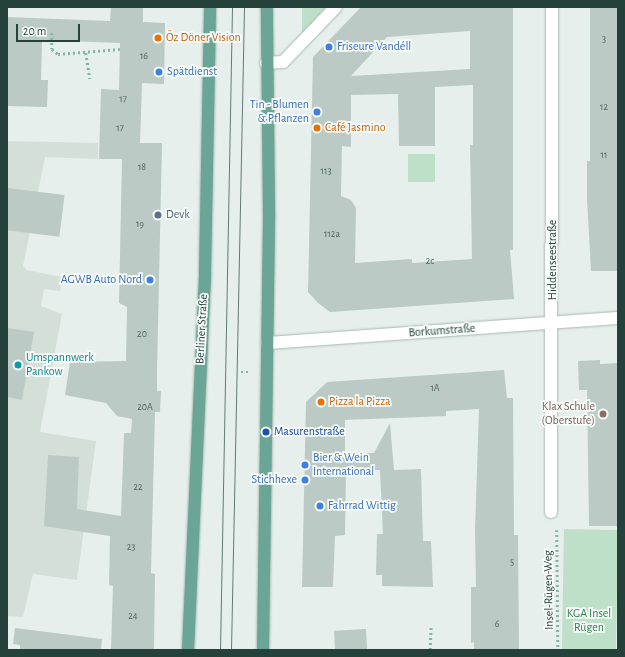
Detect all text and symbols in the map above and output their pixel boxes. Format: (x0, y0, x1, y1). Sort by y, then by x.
scale bar (18, 16, 82, 42)
text: 20 m (23, 25, 46, 37)
place label: Öz Döner Vision (166, 31, 241, 45)
marker: Öz Döner Vision (153, 33, 163, 43)
house number: 3 (602, 34, 606, 46)
place label: Friseure Vandéll (337, 40, 411, 54)
marker: Friseure Vandéll (324, 42, 334, 52)
house number: 16 (140, 51, 148, 63)
place label: Spätdienst (167, 65, 217, 79)
marker: Spätdienst (154, 67, 164, 77)
house number: 17 (119, 94, 127, 106)
place label: Tin - Blumen & Pflanzen (250, 98, 309, 126)
house number: 12 (600, 102, 608, 114)
marker: Tin - Blumen & Pflanzen (312, 107, 322, 117)
place label: Café Jasmino (325, 121, 386, 135)
house number: 17 (116, 123, 124, 135)
marker: Café Jasmino (312, 123, 322, 133)
house number: 11 (601, 150, 607, 162)
house number: 18 (138, 162, 146, 174)
house number: 113 (321, 166, 331, 178)
place label: Devk (166, 208, 190, 222)
marker: Devk (153, 210, 163, 220)
house number: 19 (136, 219, 144, 231)
street label: Hiddenseestraße (546, 220, 560, 300)
house number: 112a (324, 229, 340, 241)
house number: 2c (426, 256, 434, 268)
place label: AGWB Auto Nord (61, 273, 142, 287)
marker: AGWB Auto Nord (145, 275, 155, 285)
street label: Berliner Straße (193, 294, 211, 364)
street label: Borkumstraße (408, 321, 476, 341)
house number: 20 (137, 329, 147, 341)
place label: Umspannwerk Pankow (26, 351, 94, 379)
marker: Umspannwerk Pankow (13, 360, 23, 370)
house number: 1A (430, 383, 440, 395)
place label: Pizza la Pizza (329, 395, 391, 409)
marker: Pizza la Pizza (316, 397, 326, 407)
place label: Klax Schule (Oberstufe) (541, 400, 595, 428)
house number: 20A (137, 402, 153, 414)
marker: Klax Schule (Oberstufe) (598, 409, 608, 419)
place label: Masurenstraße (274, 425, 345, 439)
marker: Masurenstraße (261, 427, 271, 437)
place label: Bier & Wein International (313, 451, 374, 479)
marker: Bier & Wein International (300, 460, 310, 470)
place label: Stichhexe (251, 473, 297, 487)
marker: Stichhexe (300, 475, 310, 485)
house number: 22 (133, 482, 143, 494)
place label: Fahrrad Wittig (328, 499, 396, 513)
marker: Fahrrad Wittig (315, 501, 325, 511)
house number: 23 (127, 542, 135, 554)
street label: Insel-Rügen-Weg (541, 550, 557, 630)
house number: 5 (510, 557, 514, 569)
park label: KGA Insel Rügen (567, 607, 611, 635)
house number: 24 (128, 611, 138, 623)
house number: 6 (495, 619, 499, 631)

